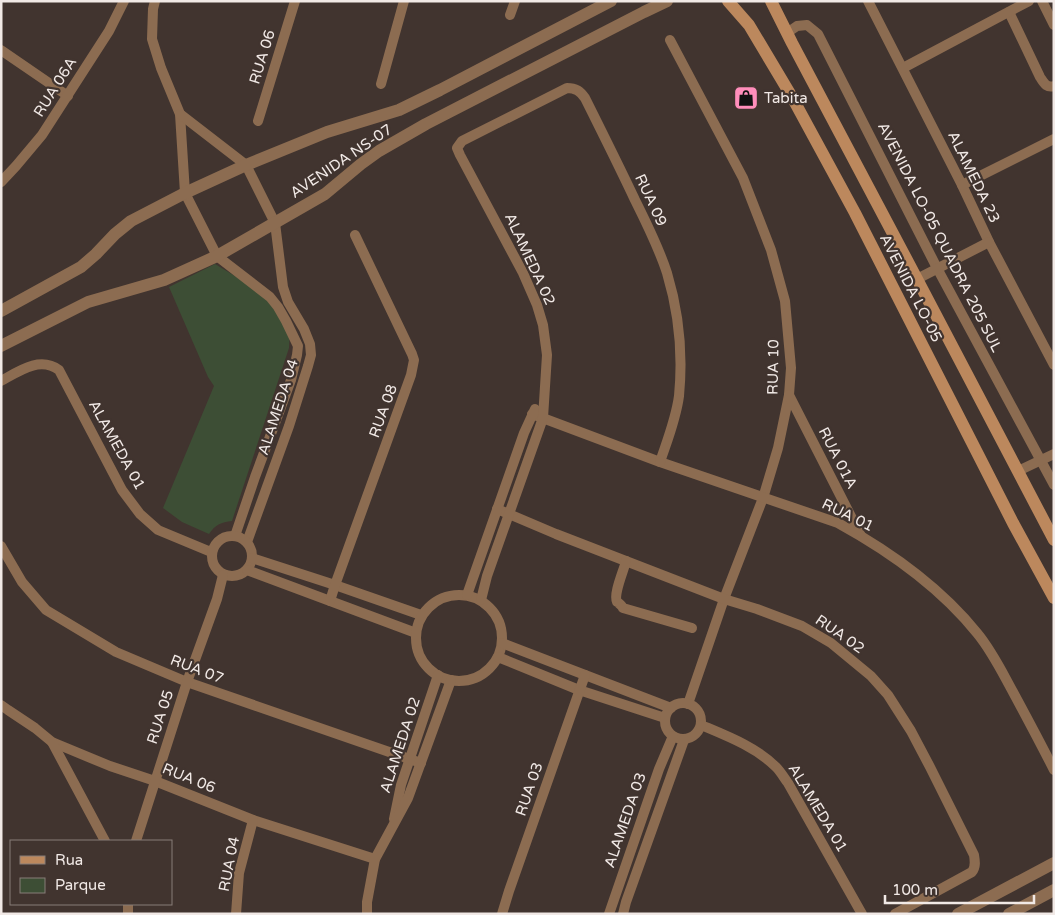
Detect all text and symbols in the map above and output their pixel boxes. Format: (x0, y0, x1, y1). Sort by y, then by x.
street label: RUA 06 (245, 28, 279, 86)
street label: RUA 06A (30, 54, 80, 120)
shop icon: Tabita (733, 85, 759, 111)
place label: Tabita (764, 89, 808, 107)
street label: AVENIDA LO-05 QUADRA 205 SUL (874, 119, 1006, 355)
street label: AVENIDA NS-07 (287, 120, 395, 202)
street label: ALAMEDA 23 (944, 128, 1004, 226)
street label: RUA 09 (631, 171, 671, 229)
street label: ALAMEDA 02 (501, 210, 559, 308)
street label: AVENIDA LO-05 (876, 231, 946, 345)
street label: RUA 10 (764, 339, 782, 395)
street label: ALAMEDA 04 (254, 357, 302, 457)
street label: RUA 08 (365, 382, 401, 440)
street label: ALAMEDA 01 (85, 397, 149, 493)
street label: RUA 01A (815, 424, 861, 492)
street label: RUA 01 (819, 495, 877, 535)
street label: RUA 02 (812, 611, 868, 657)
street label: RUA 07 (168, 651, 226, 687)
street label: RUA 05 (143, 688, 177, 746)
street label: ALAMEDA 02 (376, 695, 424, 795)
street label: RUA 06 (160, 759, 218, 797)
street label: RUA 03 (511, 760, 547, 818)
street label: ALAMEDA 01 (785, 761, 851, 855)
street label: ALAMEDA 03 (600, 770, 650, 870)
street label: RUA 04 (215, 835, 243, 893)
legend (10, 840, 172, 905)
text: Rua (55, 851, 83, 869)
scale bar (885, 872, 1034, 904)
text: Parque (55, 876, 106, 894)
text: 100 m (892, 881, 938, 899)

